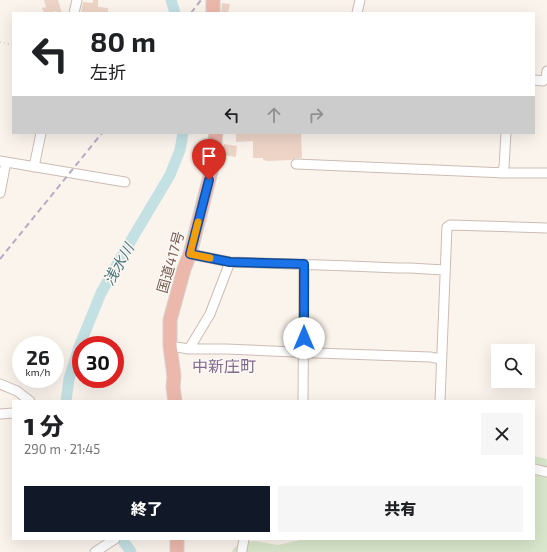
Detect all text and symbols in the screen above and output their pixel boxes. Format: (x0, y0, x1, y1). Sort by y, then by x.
text: 80 m (90, 24, 156, 58)
icon: left (24, 28, 76, 80)
text: 左折 (90, 61, 126, 83)
icon: left (221, 104, 243, 126)
icon: ahead (263, 104, 285, 126)
icon: right (305, 104, 327, 126)
pin (192, 139, 226, 180)
icon: arrive (198, 145, 220, 167)
street label: 国道417号 (153, 229, 187, 295)
water label: 浅水川 (99, 238, 138, 288)
position arrow (283, 317, 325, 359)
speed limit sign: 30 (72, 336, 124, 388)
map controls (491, 344, 535, 388)
button: search (491, 344, 535, 388)
text: 26 (26, 345, 50, 369)
district label: 中新庄町 (192, 356, 256, 375)
text: km/h (26, 366, 50, 378)
text: 1 分 (24, 411, 64, 440)
button: close (481, 413, 523, 455)
text: 290 m · 21:45 (24, 441, 100, 457)
button: 終了 (24, 486, 270, 532)
button: 共有 (278, 486, 523, 532)

